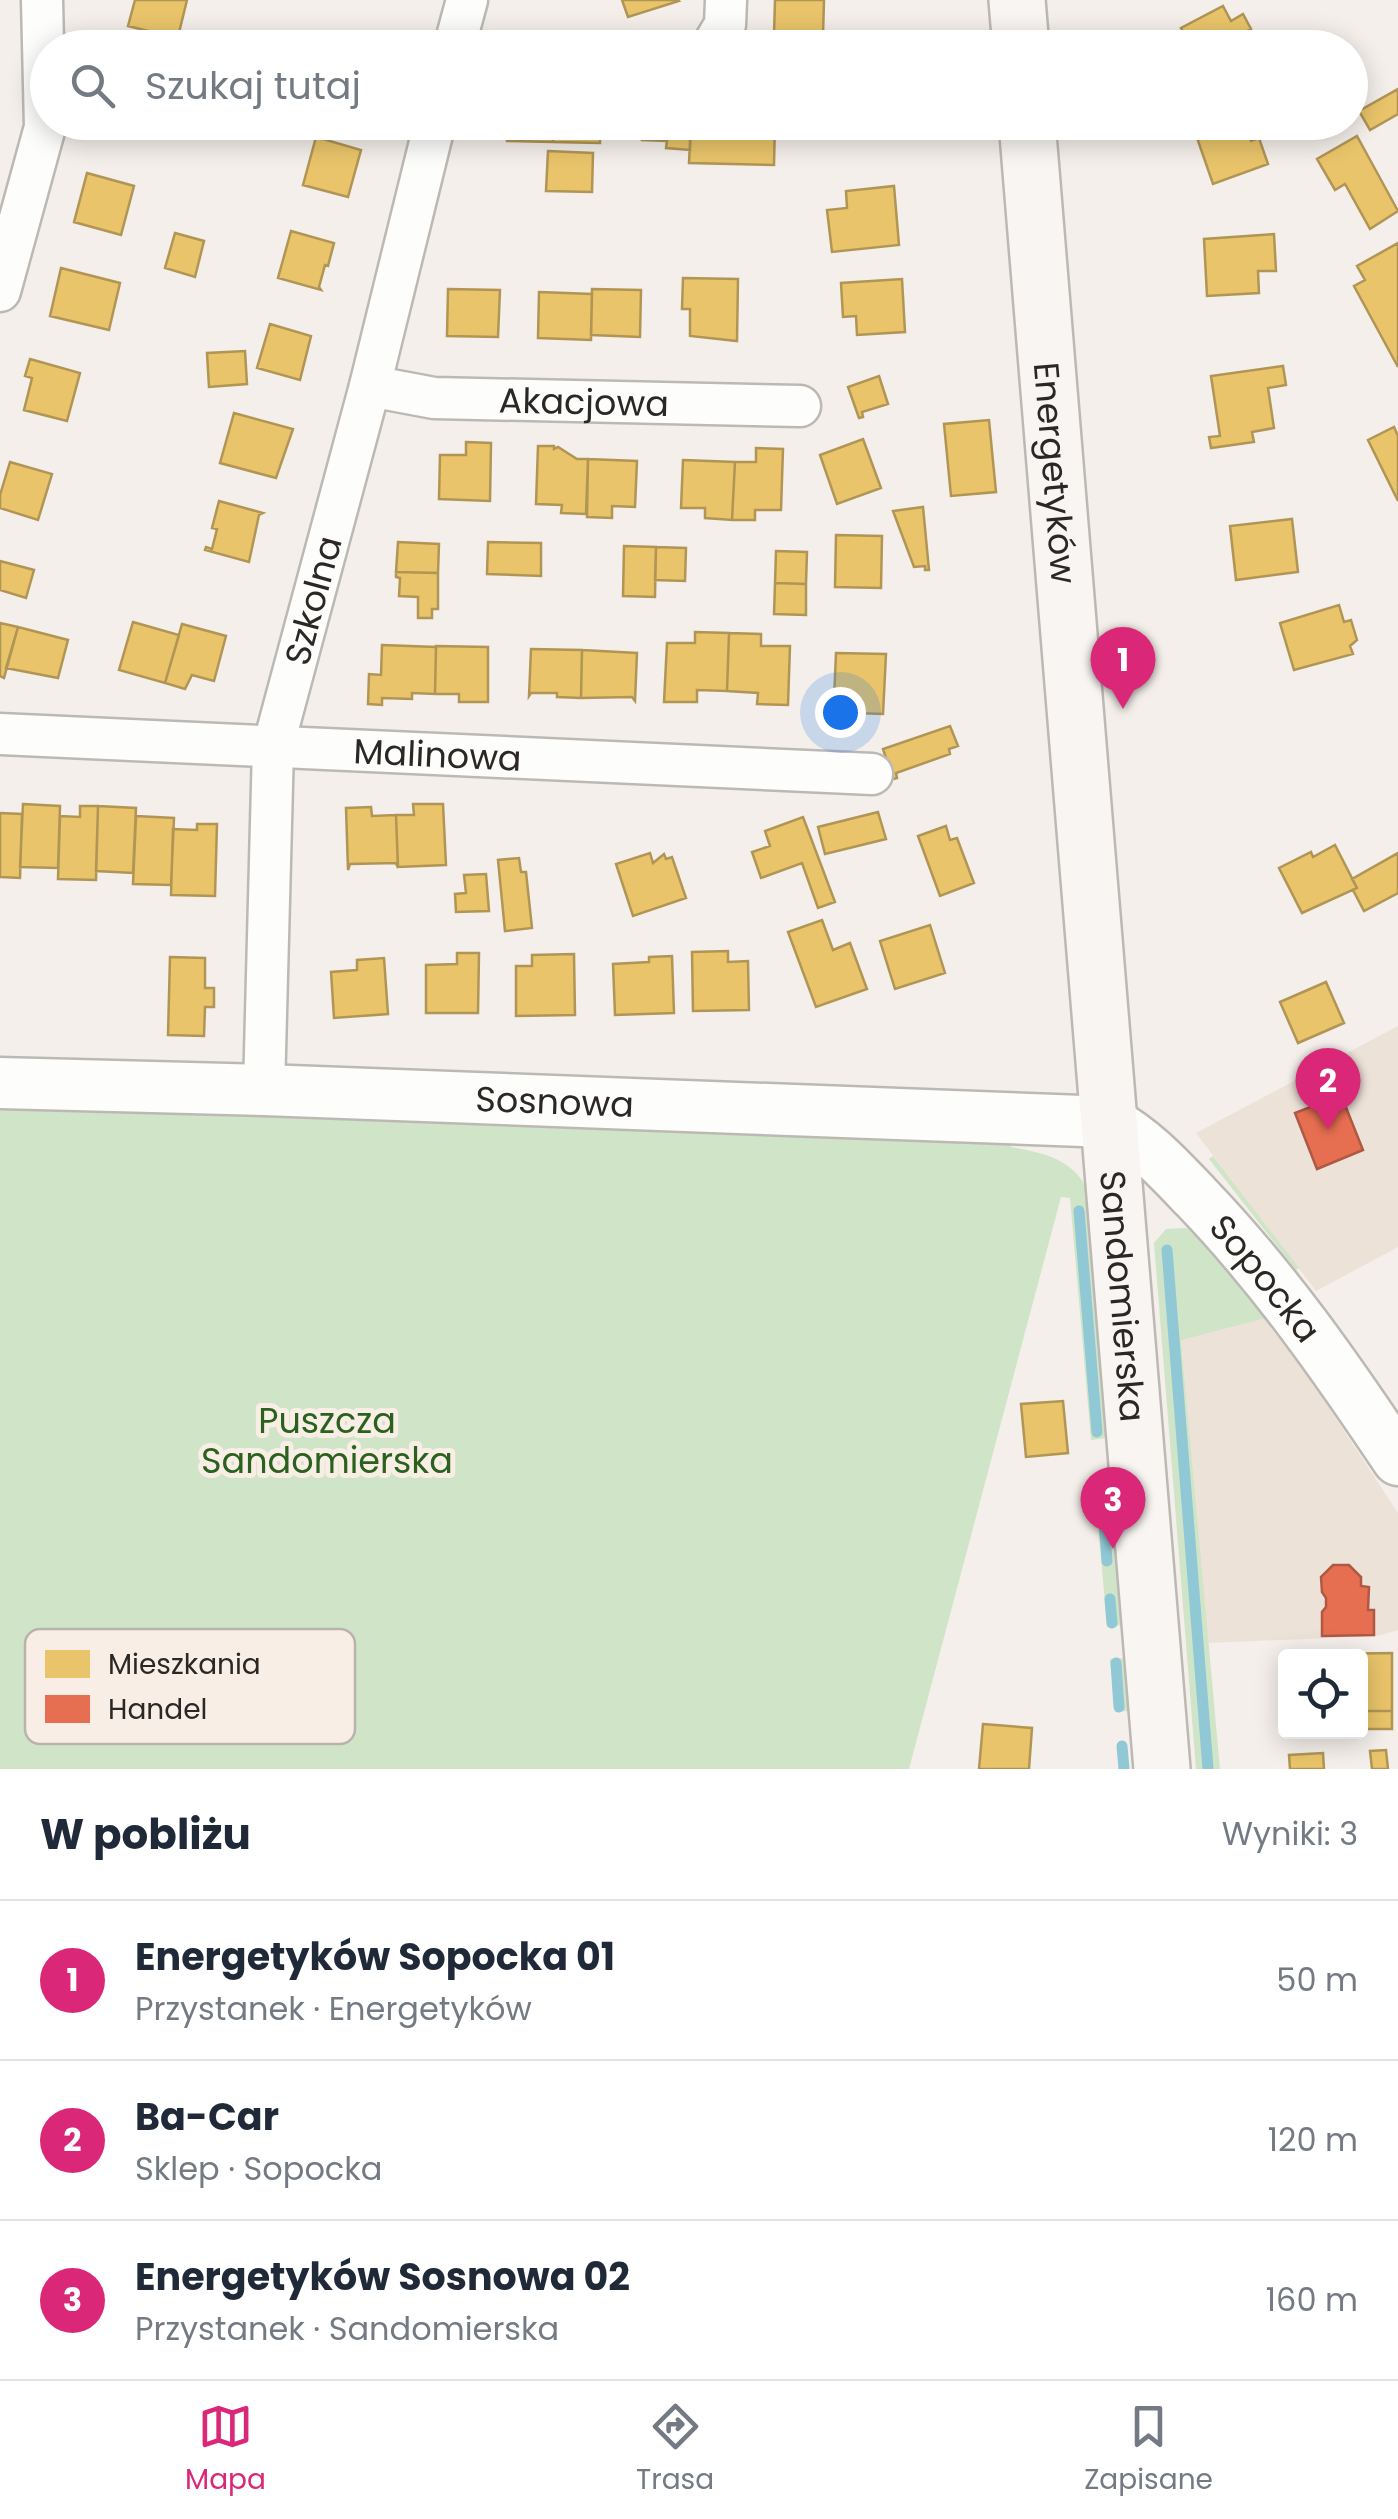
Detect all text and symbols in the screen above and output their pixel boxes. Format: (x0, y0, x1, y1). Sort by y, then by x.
search box (30, 30, 1368, 140)
icon: search (65, 58, 120, 113)
text: Szukaj tutaj (145, 59, 361, 112)
street label: Energetyków (1022, 360, 1089, 586)
street label: Akacjowa (498, 375, 669, 428)
street label: Szkolna (272, 530, 353, 670)
pin: 1 (1090, 626, 1156, 709)
your location (815, 687, 866, 738)
street label: Malinowa (352, 726, 523, 782)
pin: 2 (1296, 1048, 1360, 1130)
street label: Sosnowa (475, 1074, 635, 1128)
street label: Sandomierska (1089, 1168, 1158, 1424)
street label: Sopocka (1199, 1203, 1333, 1352)
park label: Puszcza Sandomierska (201, 1396, 453, 1485)
pin: 3 (1080, 1466, 1146, 1549)
legend (25, 1629, 355, 1744)
text: Mieszkania (108, 1645, 261, 1684)
map controls (1278, 1649, 1368, 1739)
button: locate (1278, 1649, 1368, 1739)
text: Handel (108, 1690, 207, 1729)
text: W pobliżu (40, 1805, 251, 1864)
text: Wyniki: 3 (1222, 1811, 1358, 1856)
text: Energetyków Sopocka 01 (135, 1930, 615, 1983)
text: 1 (66, 1957, 79, 2002)
text: 50 m (1276, 1957, 1358, 2002)
text: Przystanek · Energetyków (135, 1986, 532, 2031)
text: Ba-Car (135, 2090, 279, 2143)
text: 2 (63, 2117, 82, 2162)
text: 120 m (1268, 2117, 1358, 2162)
text: Sklep · Sopocka (135, 2146, 382, 2191)
text: Energetyków Sosnowa 02 (135, 2250, 630, 2303)
text: 3 (63, 2277, 82, 2322)
text: 160 m (1266, 2277, 1358, 2322)
text: Przystanek · Sandomierska (135, 2306, 559, 2351)
tab: Mapa (185, 2399, 266, 2501)
tab: Trasa (636, 2399, 714, 2501)
tab: Zapisane (1084, 2399, 1213, 2501)

